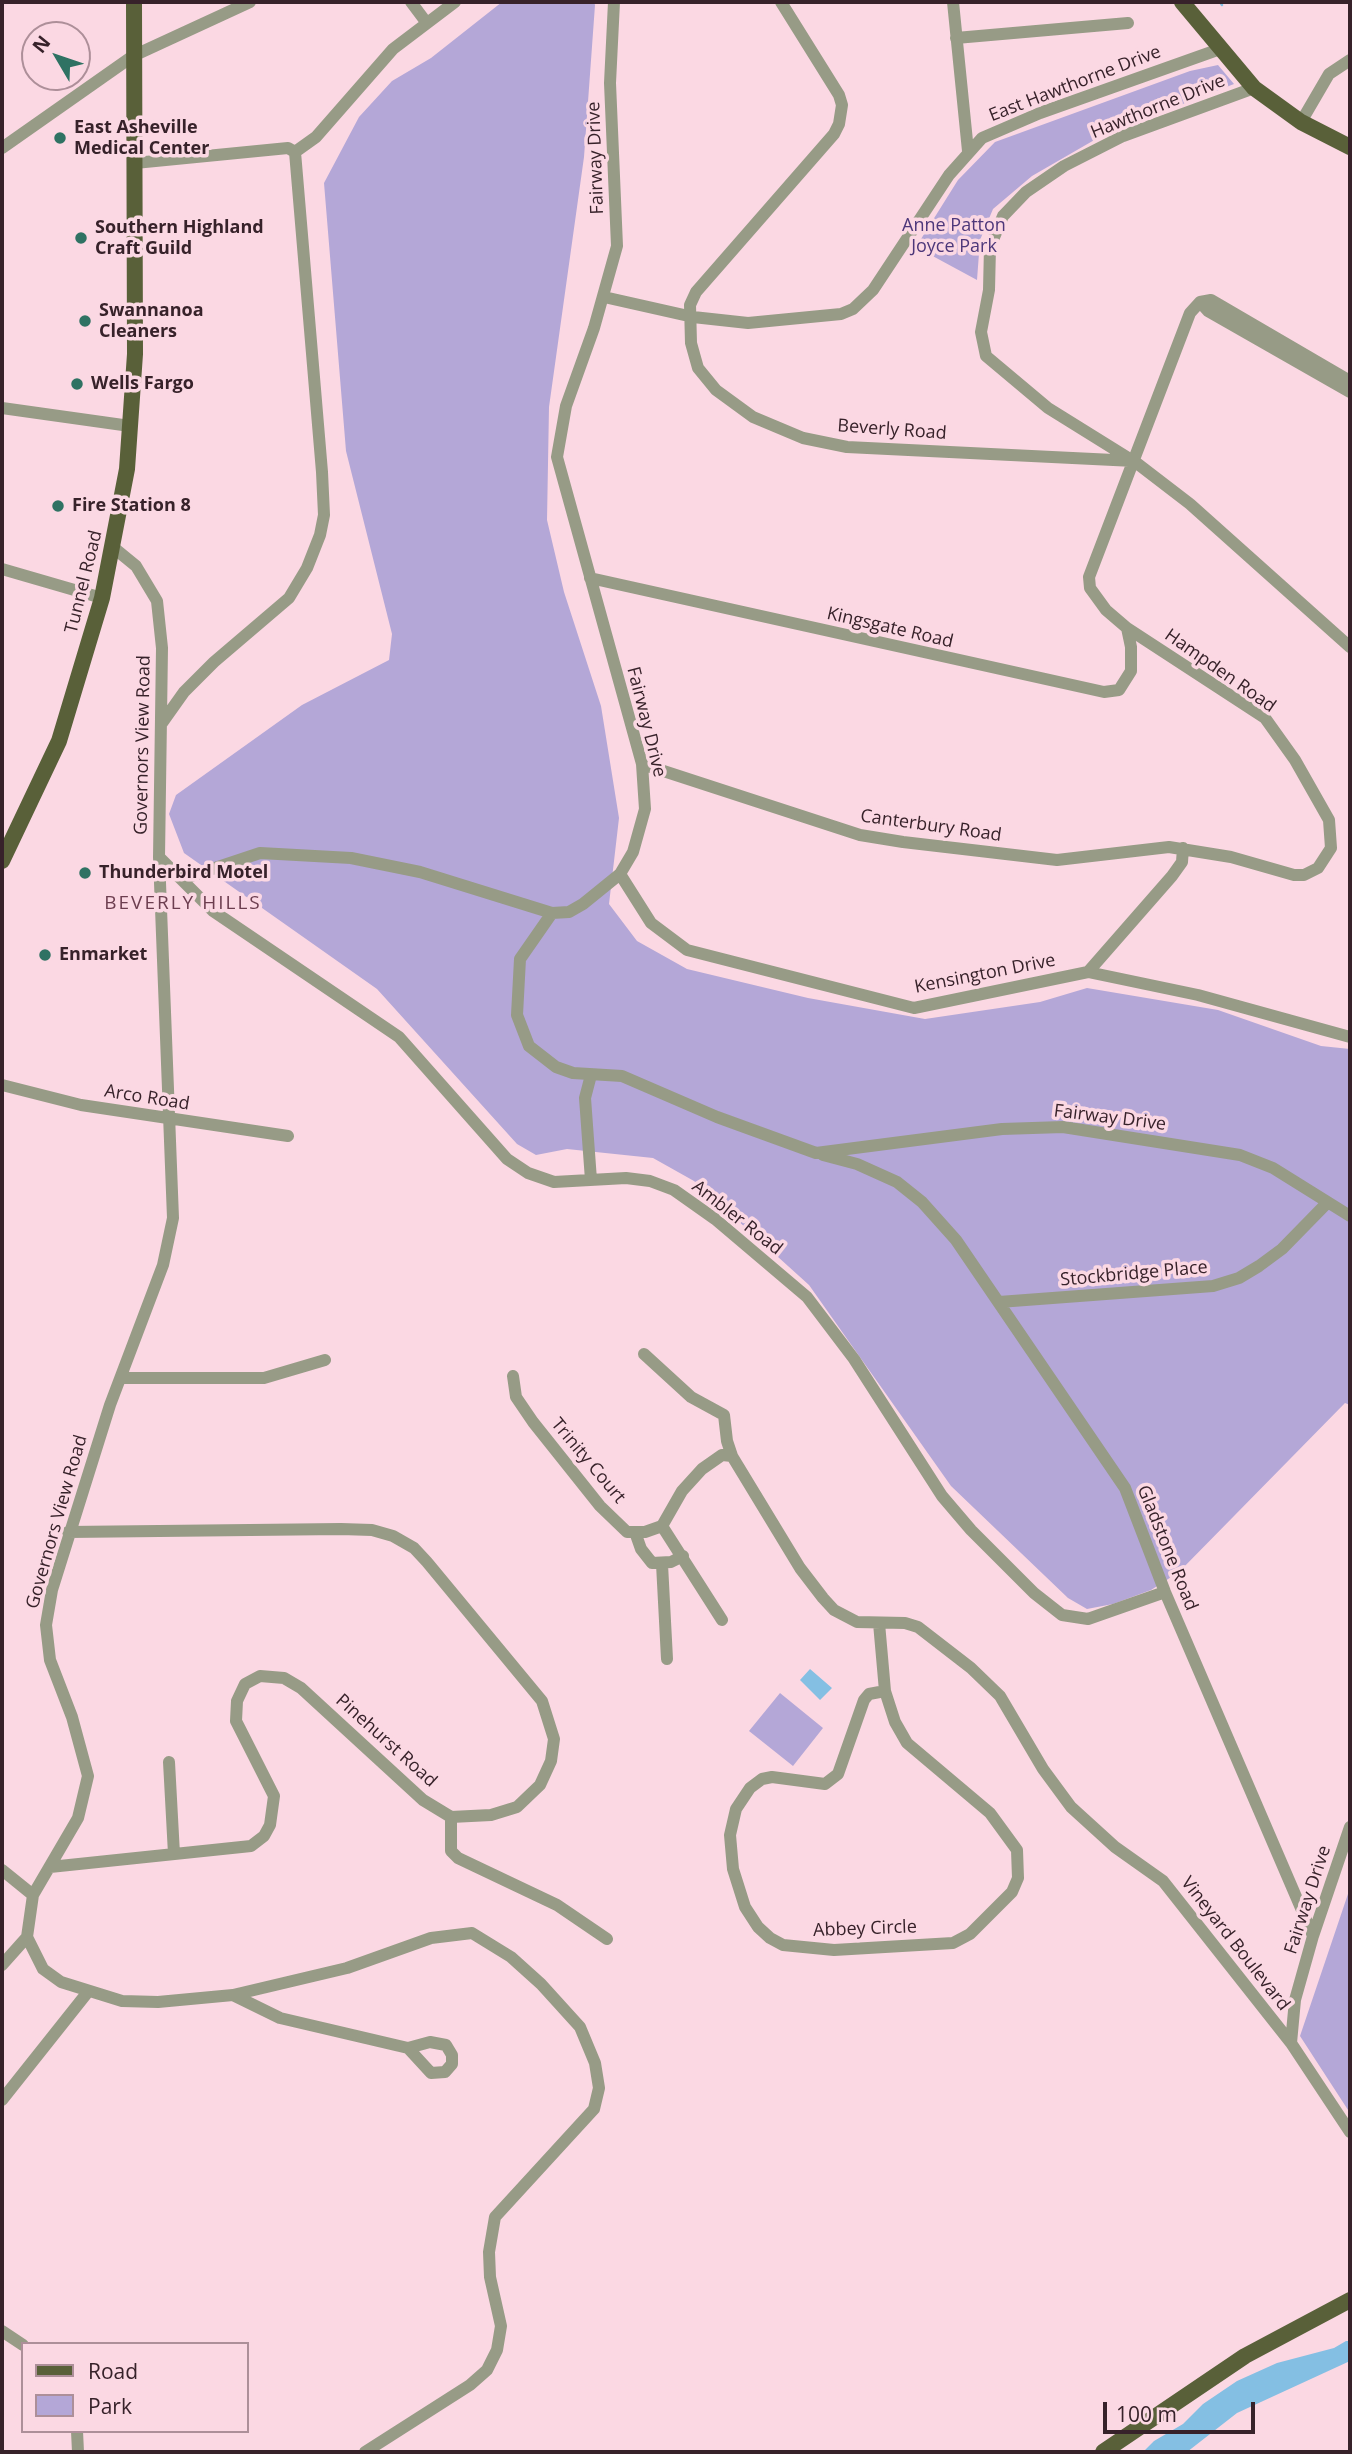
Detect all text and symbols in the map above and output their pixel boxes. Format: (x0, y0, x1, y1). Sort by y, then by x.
north arrow (21, 21, 91, 91)
text: N (26, 30, 56, 58)
street label: East Hawthorne Drive (986, 41, 1164, 127)
street label: Hawthorne Drive (1088, 70, 1228, 144)
street label: Fairway Drive (583, 101, 609, 215)
place label: East Asheville Medical Center (74, 117, 209, 160)
marker: East Asheville Medical Center (52, 130, 68, 146)
park label: Anne Patton Joyce Park (902, 215, 1006, 258)
place label: Southern Highland Craft Guild (95, 217, 264, 260)
marker: Southern Highland Craft Guild (73, 230, 89, 246)
place label: Swannanoa Cleaners (99, 300, 204, 342)
marker: Swannanoa Cleaners (77, 313, 93, 329)
place label: Wells Fargo (91, 373, 194, 395)
marker: Wells Fargo (69, 376, 85, 392)
street label: Beverly Road (837, 415, 947, 445)
place label: Fire Station 8 (72, 495, 191, 517)
marker: Fire Station 8 (50, 498, 66, 514)
street label: Tunnel Road (61, 528, 107, 636)
street label: Kingsgate Road (825, 603, 955, 653)
street label: Hampden Road (1160, 625, 1280, 717)
street label: Governors View Road (131, 655, 155, 835)
street label: Fairway Drive (622, 665, 670, 779)
street label: Canterbury Road (859, 805, 1003, 847)
place label: Thunderbird Motel (99, 862, 268, 884)
marker: Thunderbird Motel (77, 865, 93, 881)
district label: BEVERLY HILLS (106, 893, 260, 915)
place label: Enmarket (59, 944, 147, 966)
marker: Enmarket (37, 947, 53, 963)
street label: Kensington Drive (913, 950, 1057, 998)
street label: Arco Road (103, 1081, 191, 1115)
street label: Fairway Drive (1053, 1100, 1167, 1136)
street label: Ambler Road (688, 1176, 786, 1260)
street label: Stockbridge Place (1059, 1257, 1209, 1291)
street label: Trinity Court (546, 1414, 630, 1508)
street label: Governors View Road (22, 1433, 92, 1611)
street label: Gladstone Road (1132, 1482, 1202, 1614)
street label: Pinehurst Road (331, 1690, 441, 1792)
street label: Fairway Drive (1280, 1843, 1336, 1957)
street label: Vineyard Boulevard (1176, 1873, 1294, 2015)
street label: Abbey Circle (813, 1916, 917, 1942)
legend (21, 2342, 248, 2433)
text: Road (88, 2357, 138, 2385)
scale bar (1107, 2388, 1259, 2432)
text: Park (88, 2392, 132, 2420)
text: 100 m (1116, 2400, 1177, 2428)

